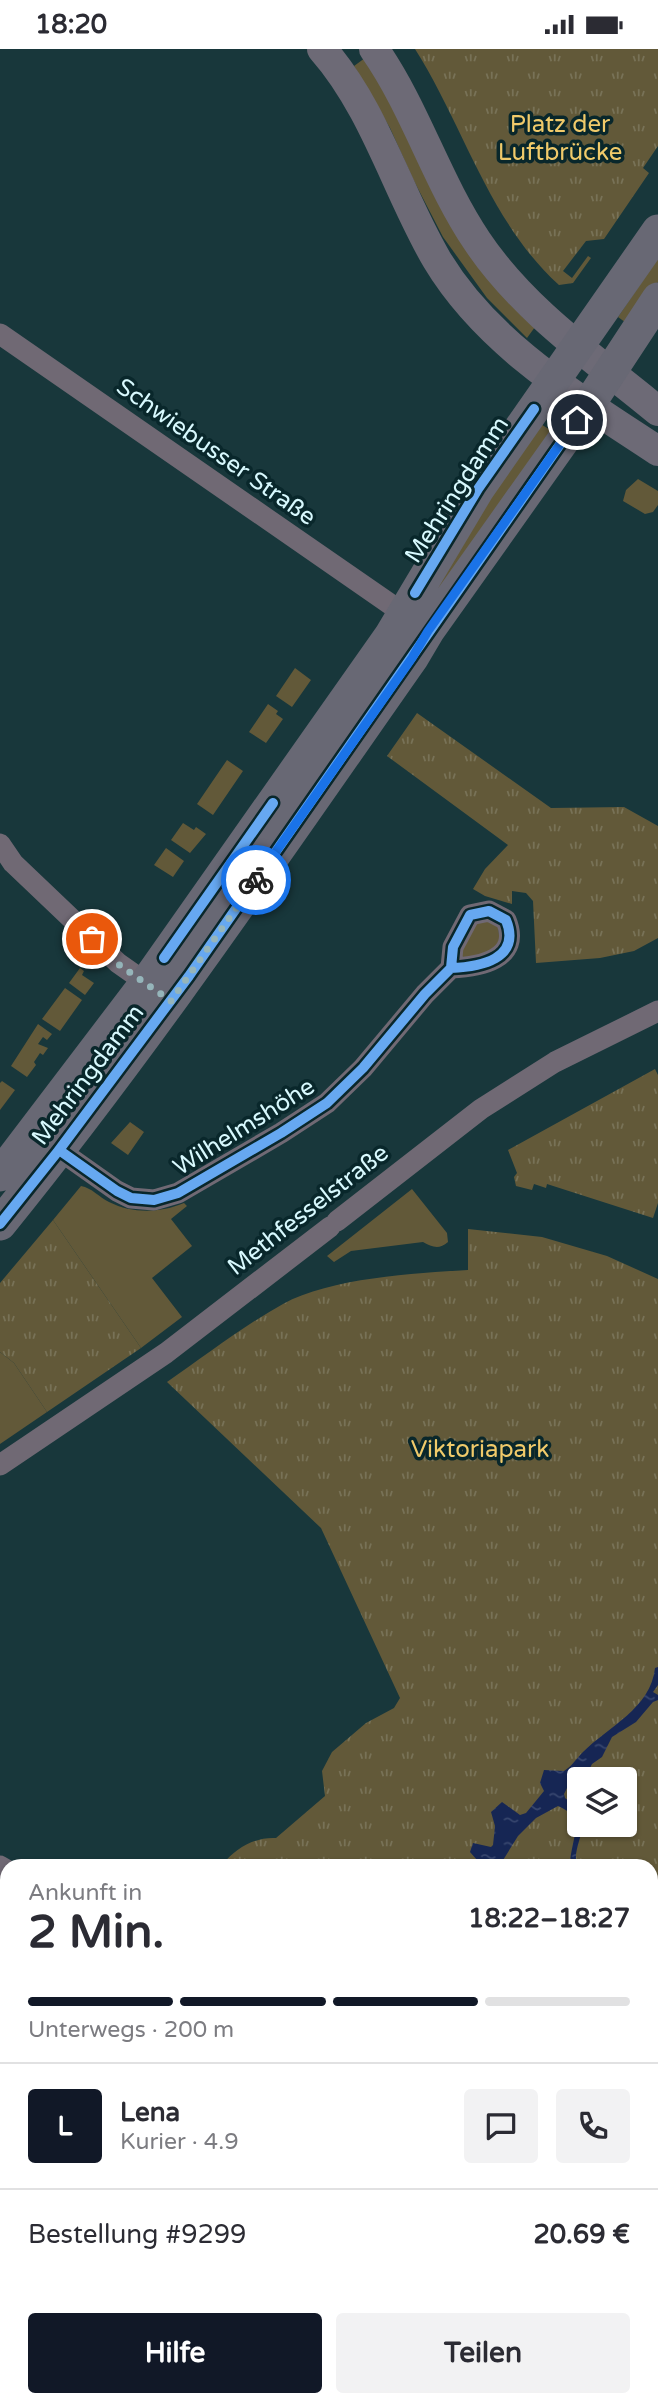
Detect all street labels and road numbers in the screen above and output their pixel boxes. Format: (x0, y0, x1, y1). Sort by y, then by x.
street label: Schwiebusser Straße (111, 372, 321, 532)
street label: Mehringdamm (399, 411, 515, 569)
street label: Mehringdamm (26, 999, 150, 1151)
street label: Wilhelmshöhe (168, 1072, 320, 1182)
street label: Methfesselstraße (222, 1138, 394, 1282)

